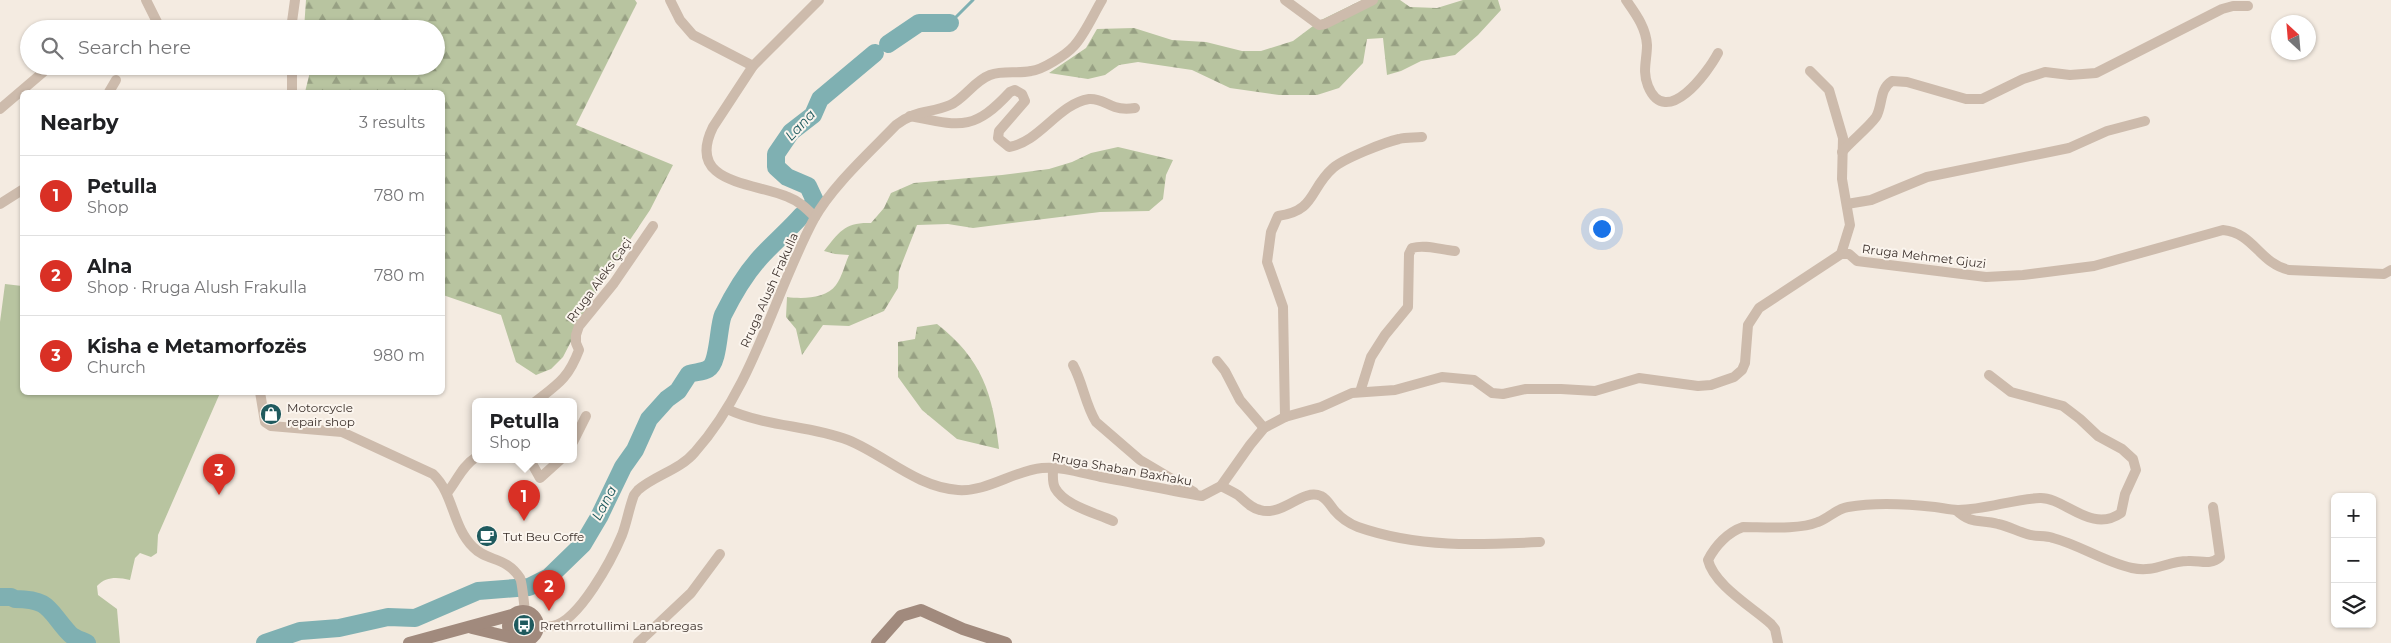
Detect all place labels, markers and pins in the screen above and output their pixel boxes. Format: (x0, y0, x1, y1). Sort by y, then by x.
place label: Motorcycle repair shop (287, 400, 355, 429)
shop icon: Motorcycle repair shop (259, 402, 283, 426)
pin: 3 (203, 454, 235, 495)
pin: 1 (508, 480, 540, 521)
cafe icon: Tut Beu Coffe (475, 524, 499, 548)
place label: Tut Beu Coffe (503, 529, 584, 544)
pin: 2 (533, 570, 565, 611)
bus stop icon: Rrethrrotullimi Lanabregas (512, 613, 536, 637)
place label: Rrethrrotullimi Lanabregas (540, 618, 703, 633)

